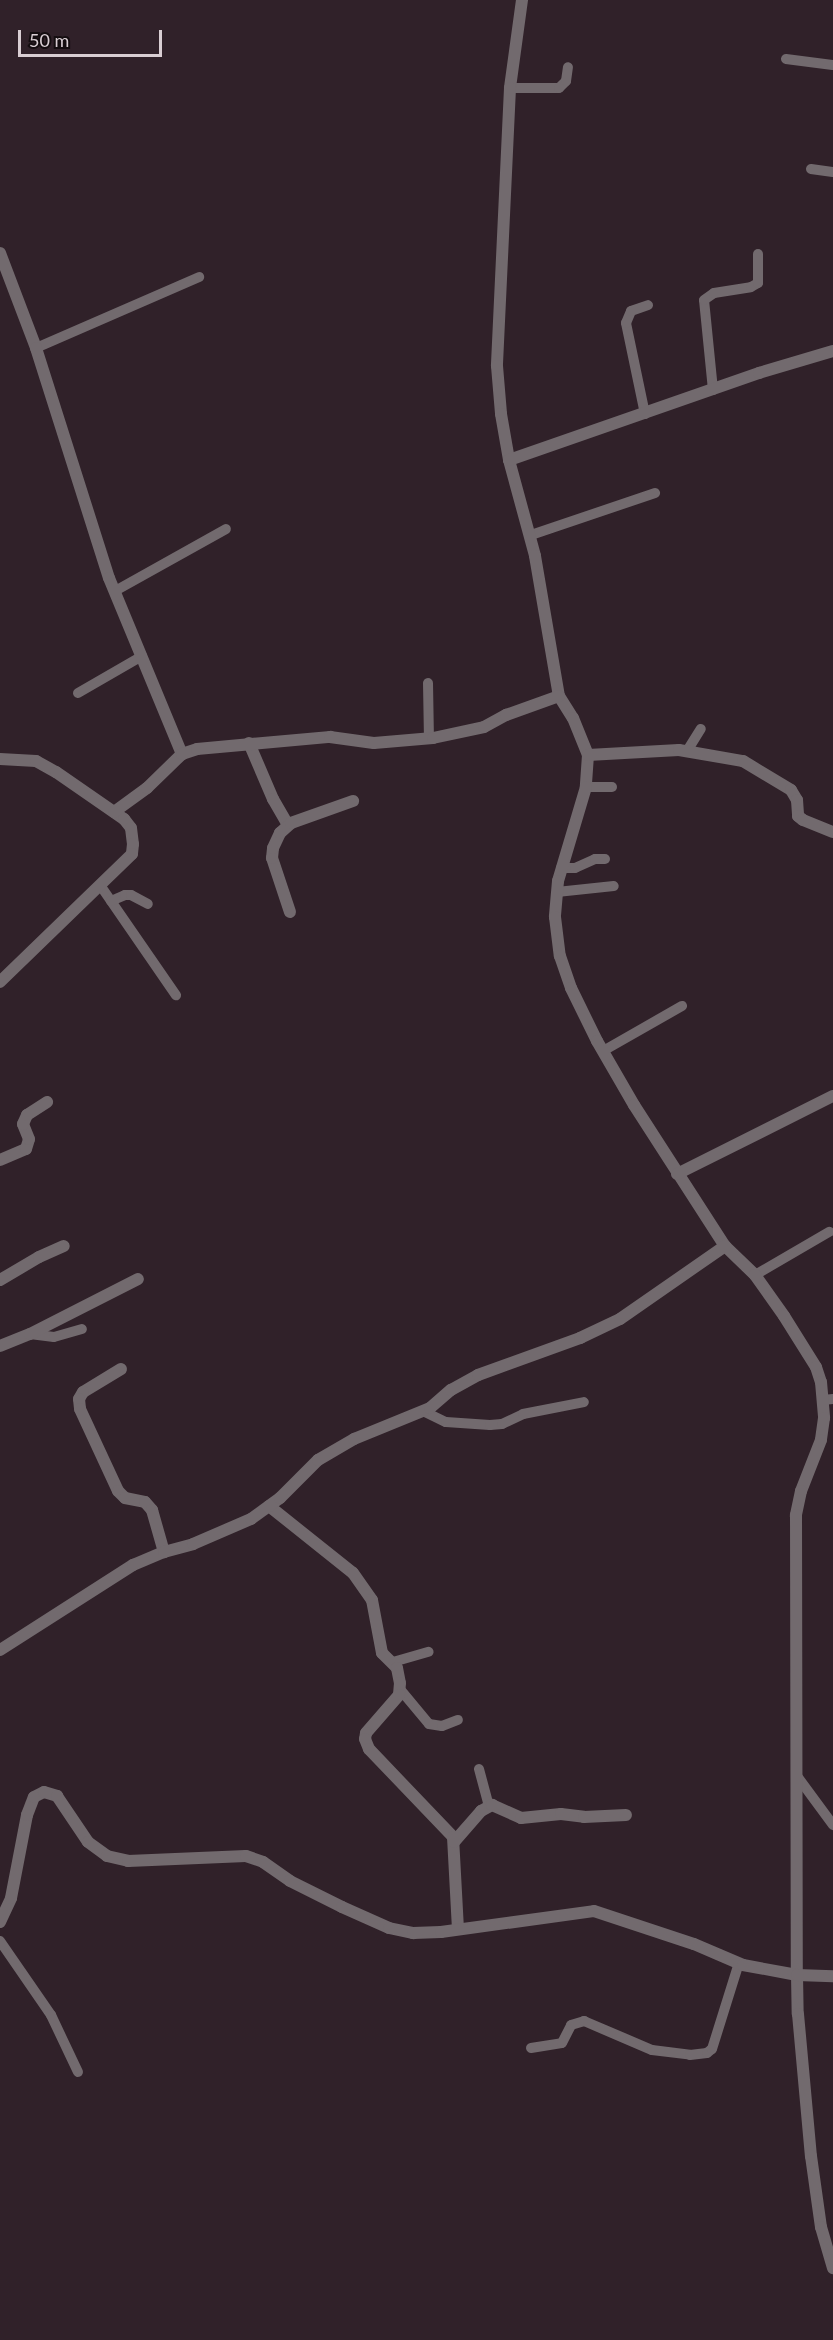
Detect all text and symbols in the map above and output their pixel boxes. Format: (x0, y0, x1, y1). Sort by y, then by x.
scale bar (21, 18, 165, 56)
text: 50 m (29, 29, 69, 51)

